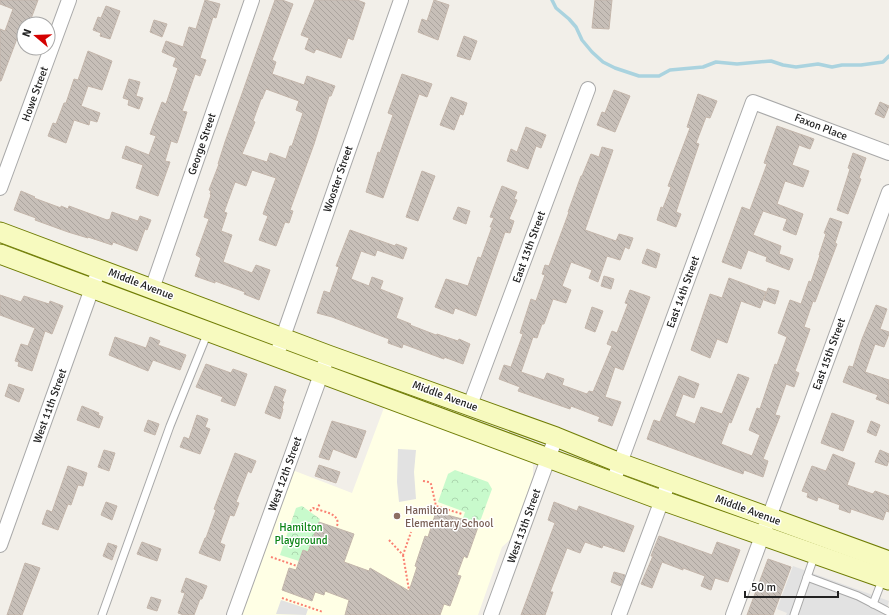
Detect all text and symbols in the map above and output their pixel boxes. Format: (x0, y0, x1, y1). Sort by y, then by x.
north arrow (16, 16, 56, 56)
text: N (20, 27, 34, 39)
street label: Howe Street (19, 65, 51, 123)
street label: George Street (185, 111, 219, 177)
street label: Faxon Place (793, 111, 849, 143)
street label: Wooster Street (321, 144, 356, 214)
street label: East 13th Street (510, 209, 548, 285)
street label: East 14th Street (664, 254, 702, 330)
street label: Middle Avenue (106, 266, 176, 302)
street label: East 15th Street (810, 316, 848, 392)
street label: West 11th Street (30, 367, 70, 445)
street label: Middle Avenue (410, 378, 480, 414)
street label: West 12th Street (265, 435, 305, 513)
street label: West 13th Street (504, 487, 544, 565)
street label: Middle Avenue (713, 492, 783, 528)
place label: Hamilton Elementary School (405, 504, 493, 530)
marker: Hamilton Elementary School (392, 511, 402, 521)
park label: Hamilton Playground (274, 521, 328, 547)
scale bar (745, 573, 838, 599)
text: 50 m (751, 580, 776, 595)

